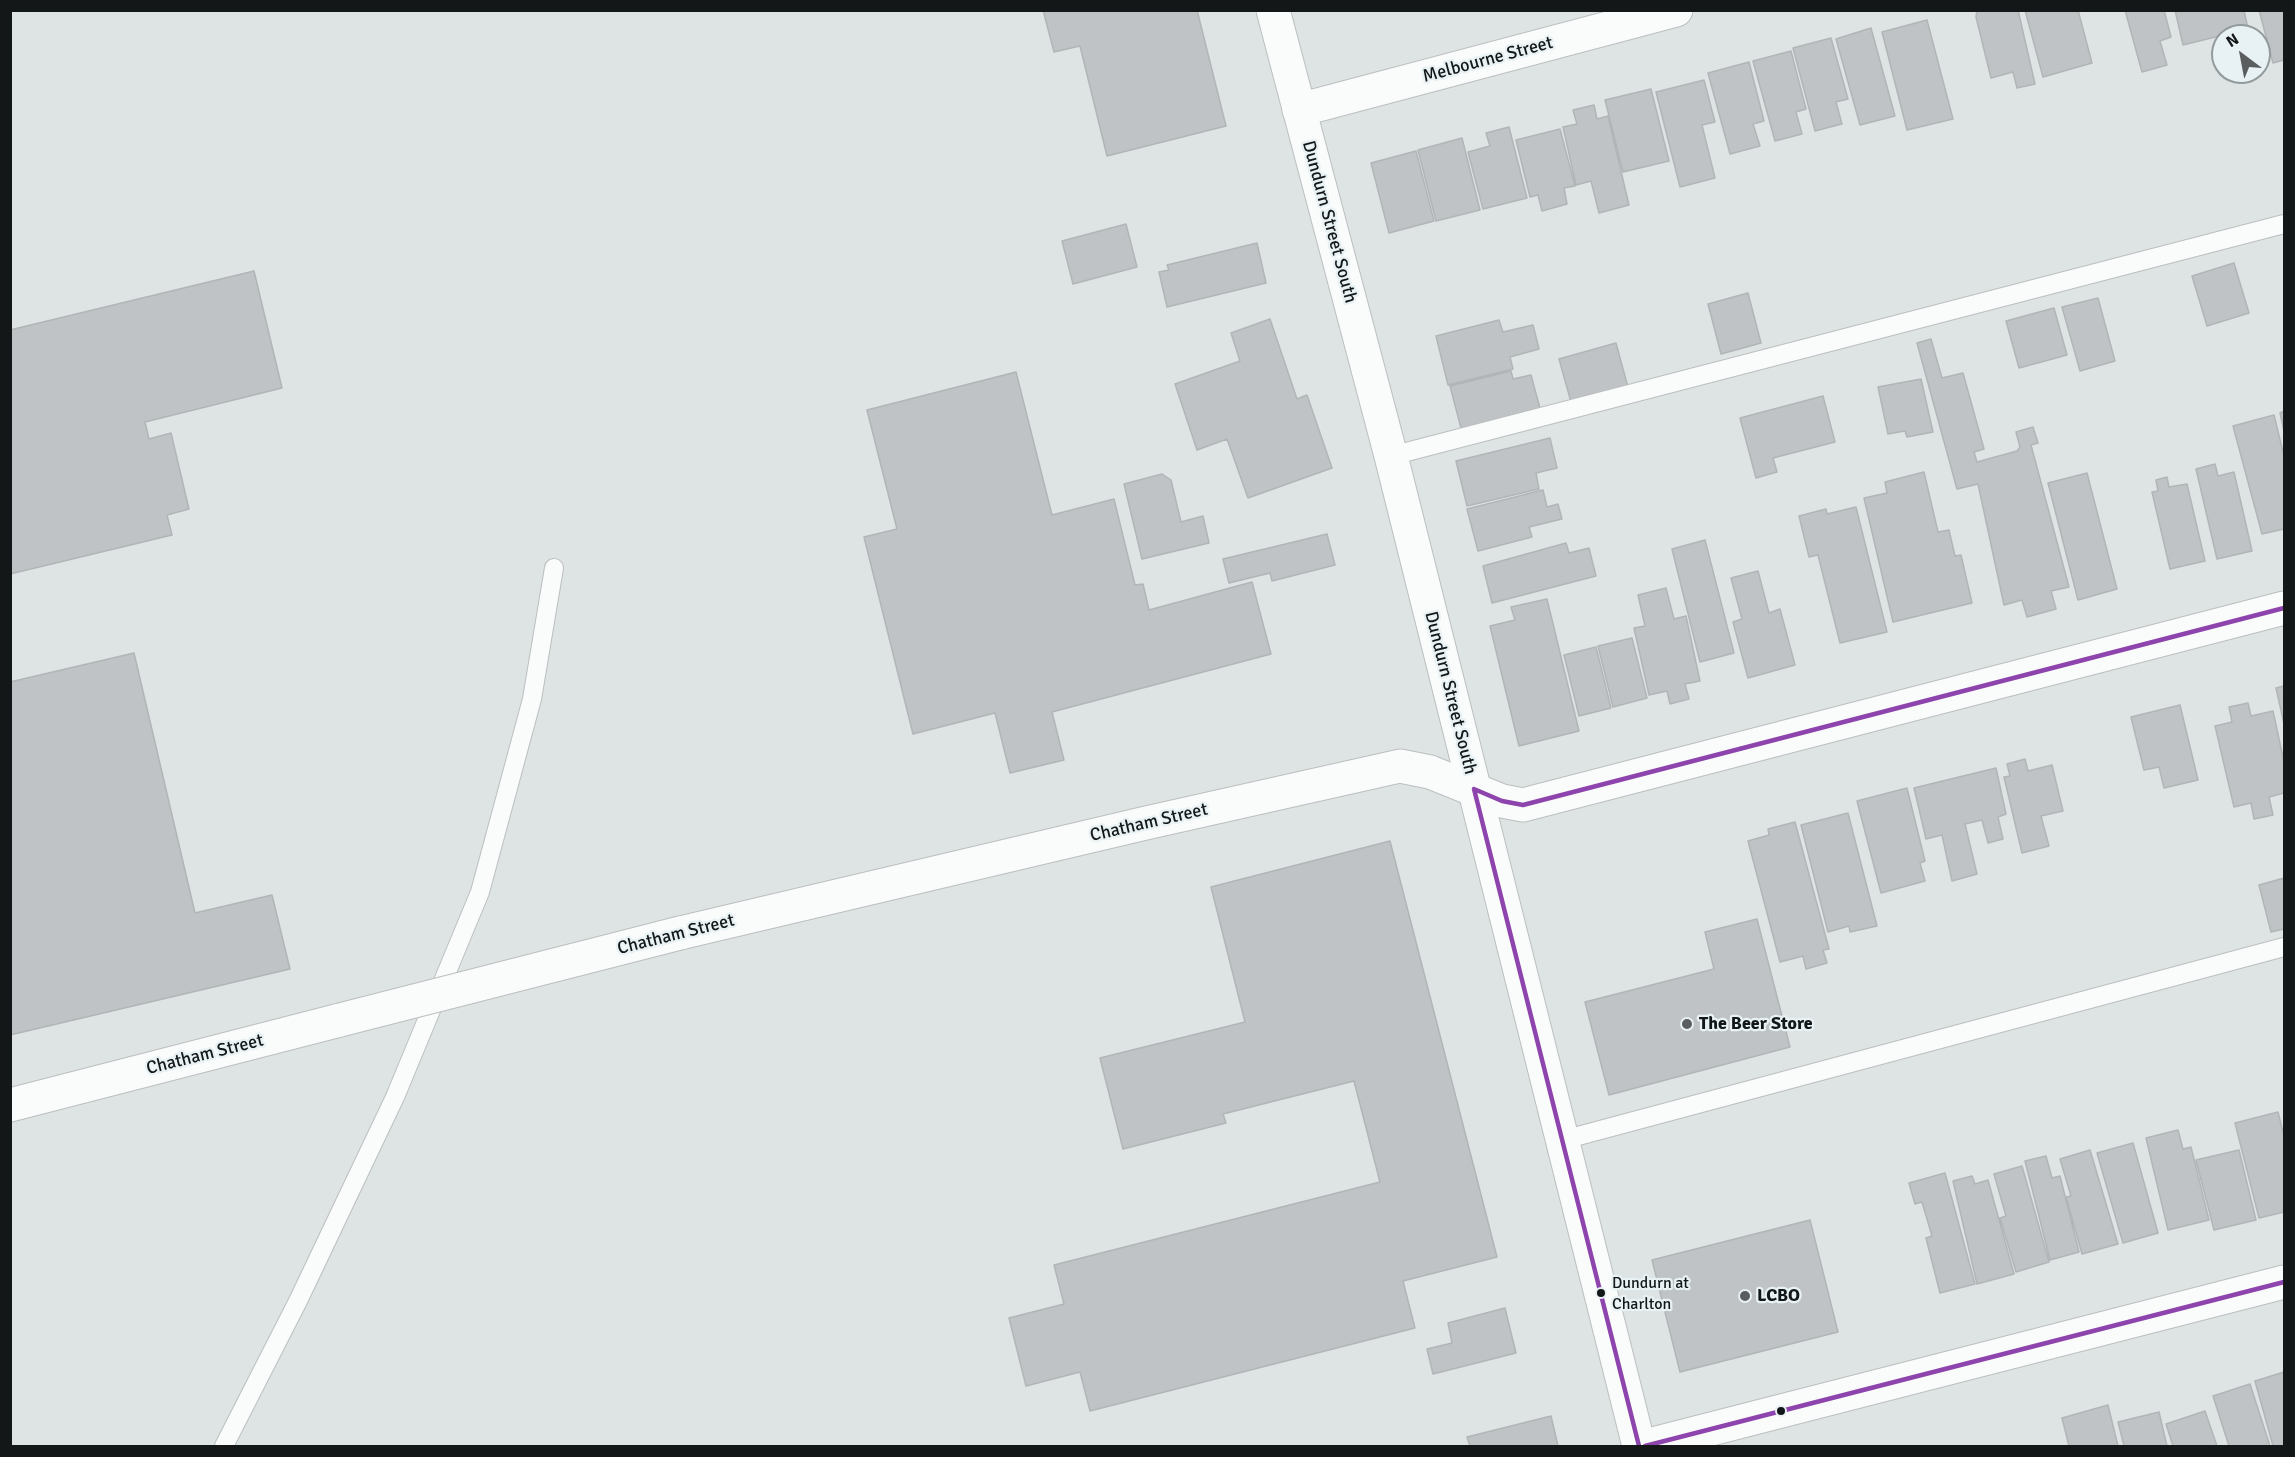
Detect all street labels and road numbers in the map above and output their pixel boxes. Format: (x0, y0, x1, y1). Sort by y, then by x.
street label: Melbourne Street (1421, 32, 1555, 88)
street label: Dundurn Street South (1297, 138, 1361, 306)
street label: Dundurn Street South (1419, 609, 1481, 777)
street label: Chatham Street (1088, 799, 1210, 847)
street label: Chatham Street (615, 910, 737, 960)
street label: Chatham Street (144, 1030, 266, 1080)

